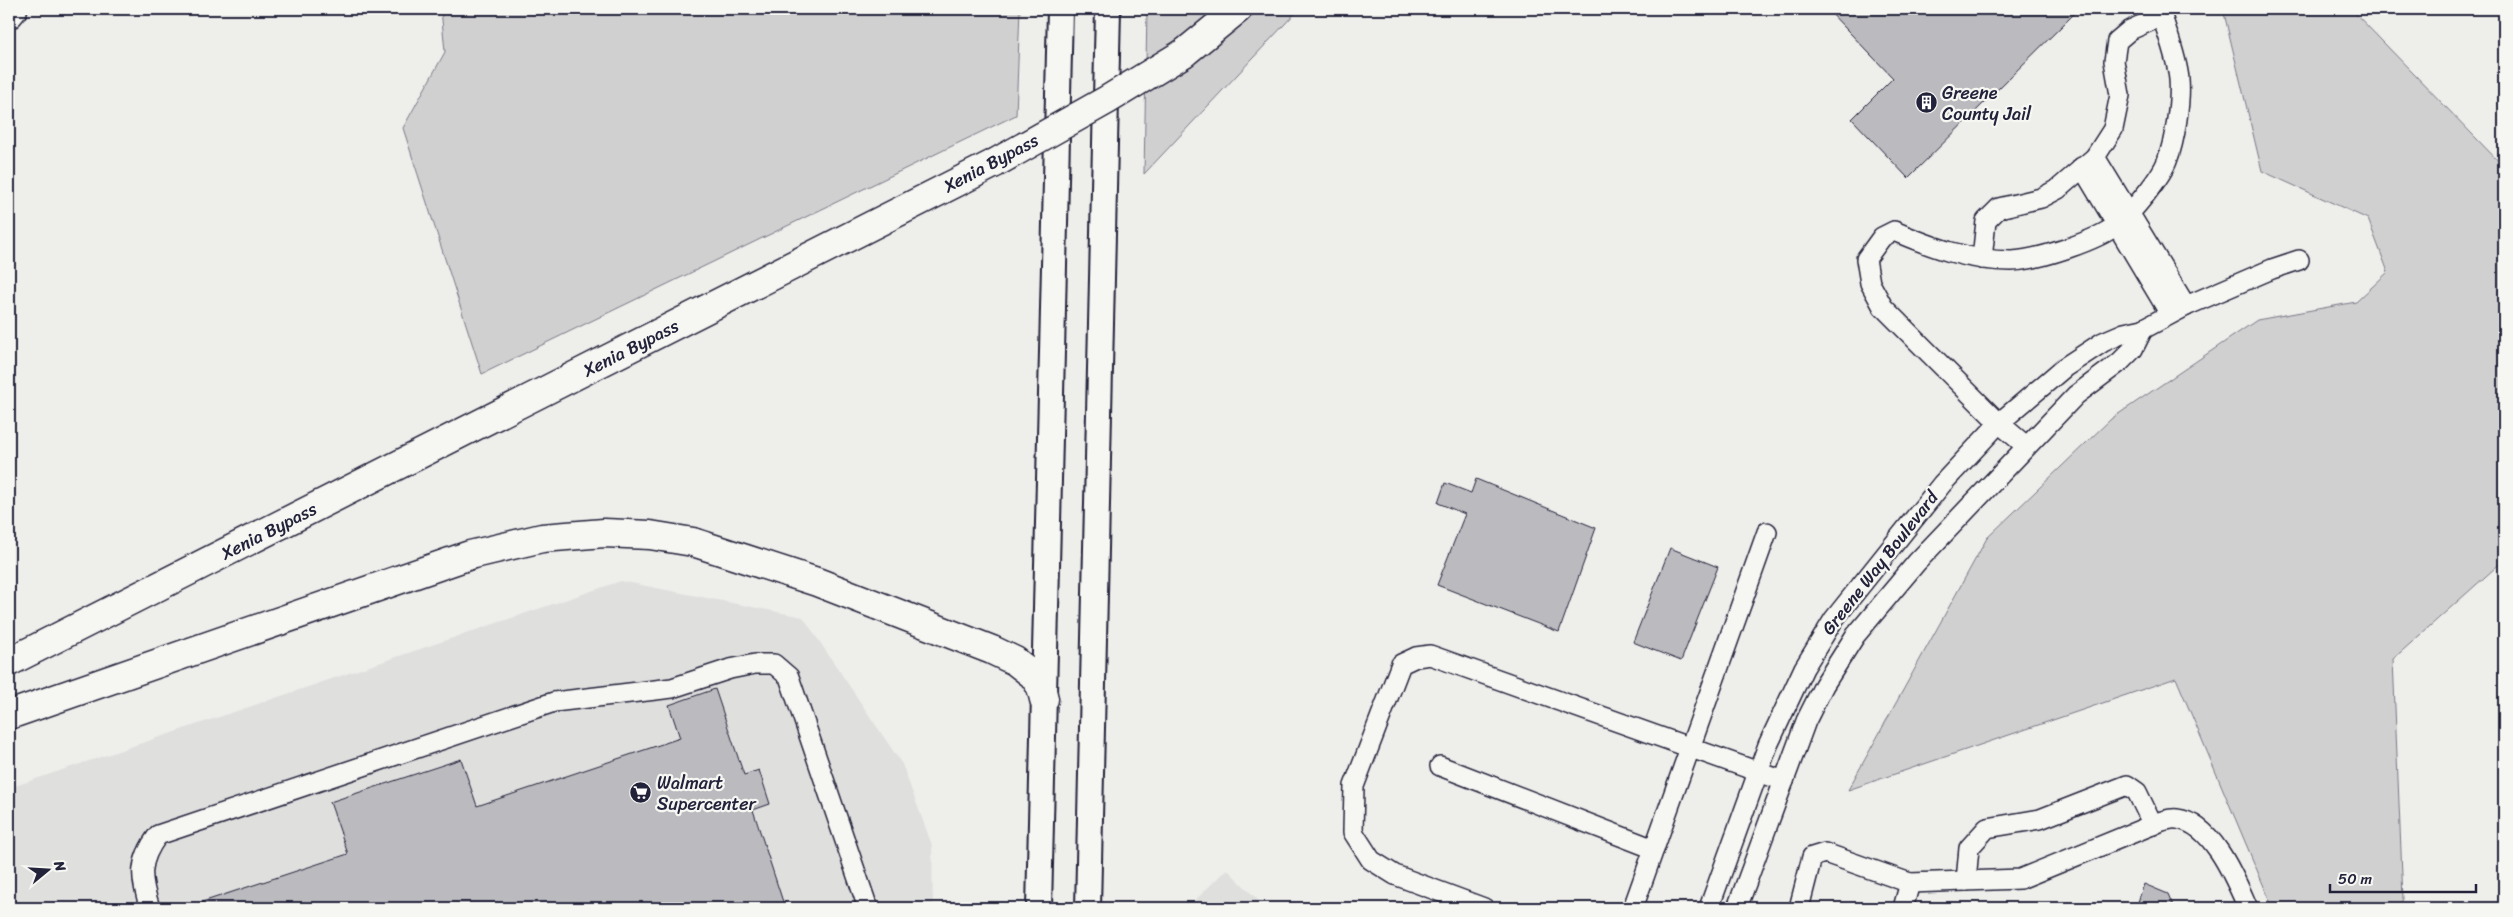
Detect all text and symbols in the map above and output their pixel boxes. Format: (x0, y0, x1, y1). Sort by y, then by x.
place label: Greene County Jail (1942, 77, 2032, 130)
building icon: Greene County Jail (1914, 91, 1938, 115)
street label: Xenia Bypass (937, 124, 1045, 202)
street label: Xenia Bypass (576, 310, 685, 386)
street label: Greene Way Boulevard (1813, 483, 1948, 642)
street label: Xenia Bypass (214, 493, 323, 569)
place label: Walmart Supercenter (657, 767, 758, 820)
supermarket icon: Walmart Supercenter (629, 781, 653, 805)
north arrow (22, 844, 72, 894)
text: N (46, 857, 73, 875)
scale bar (2330, 862, 2477, 894)
text: 50 m (2338, 866, 2373, 892)

